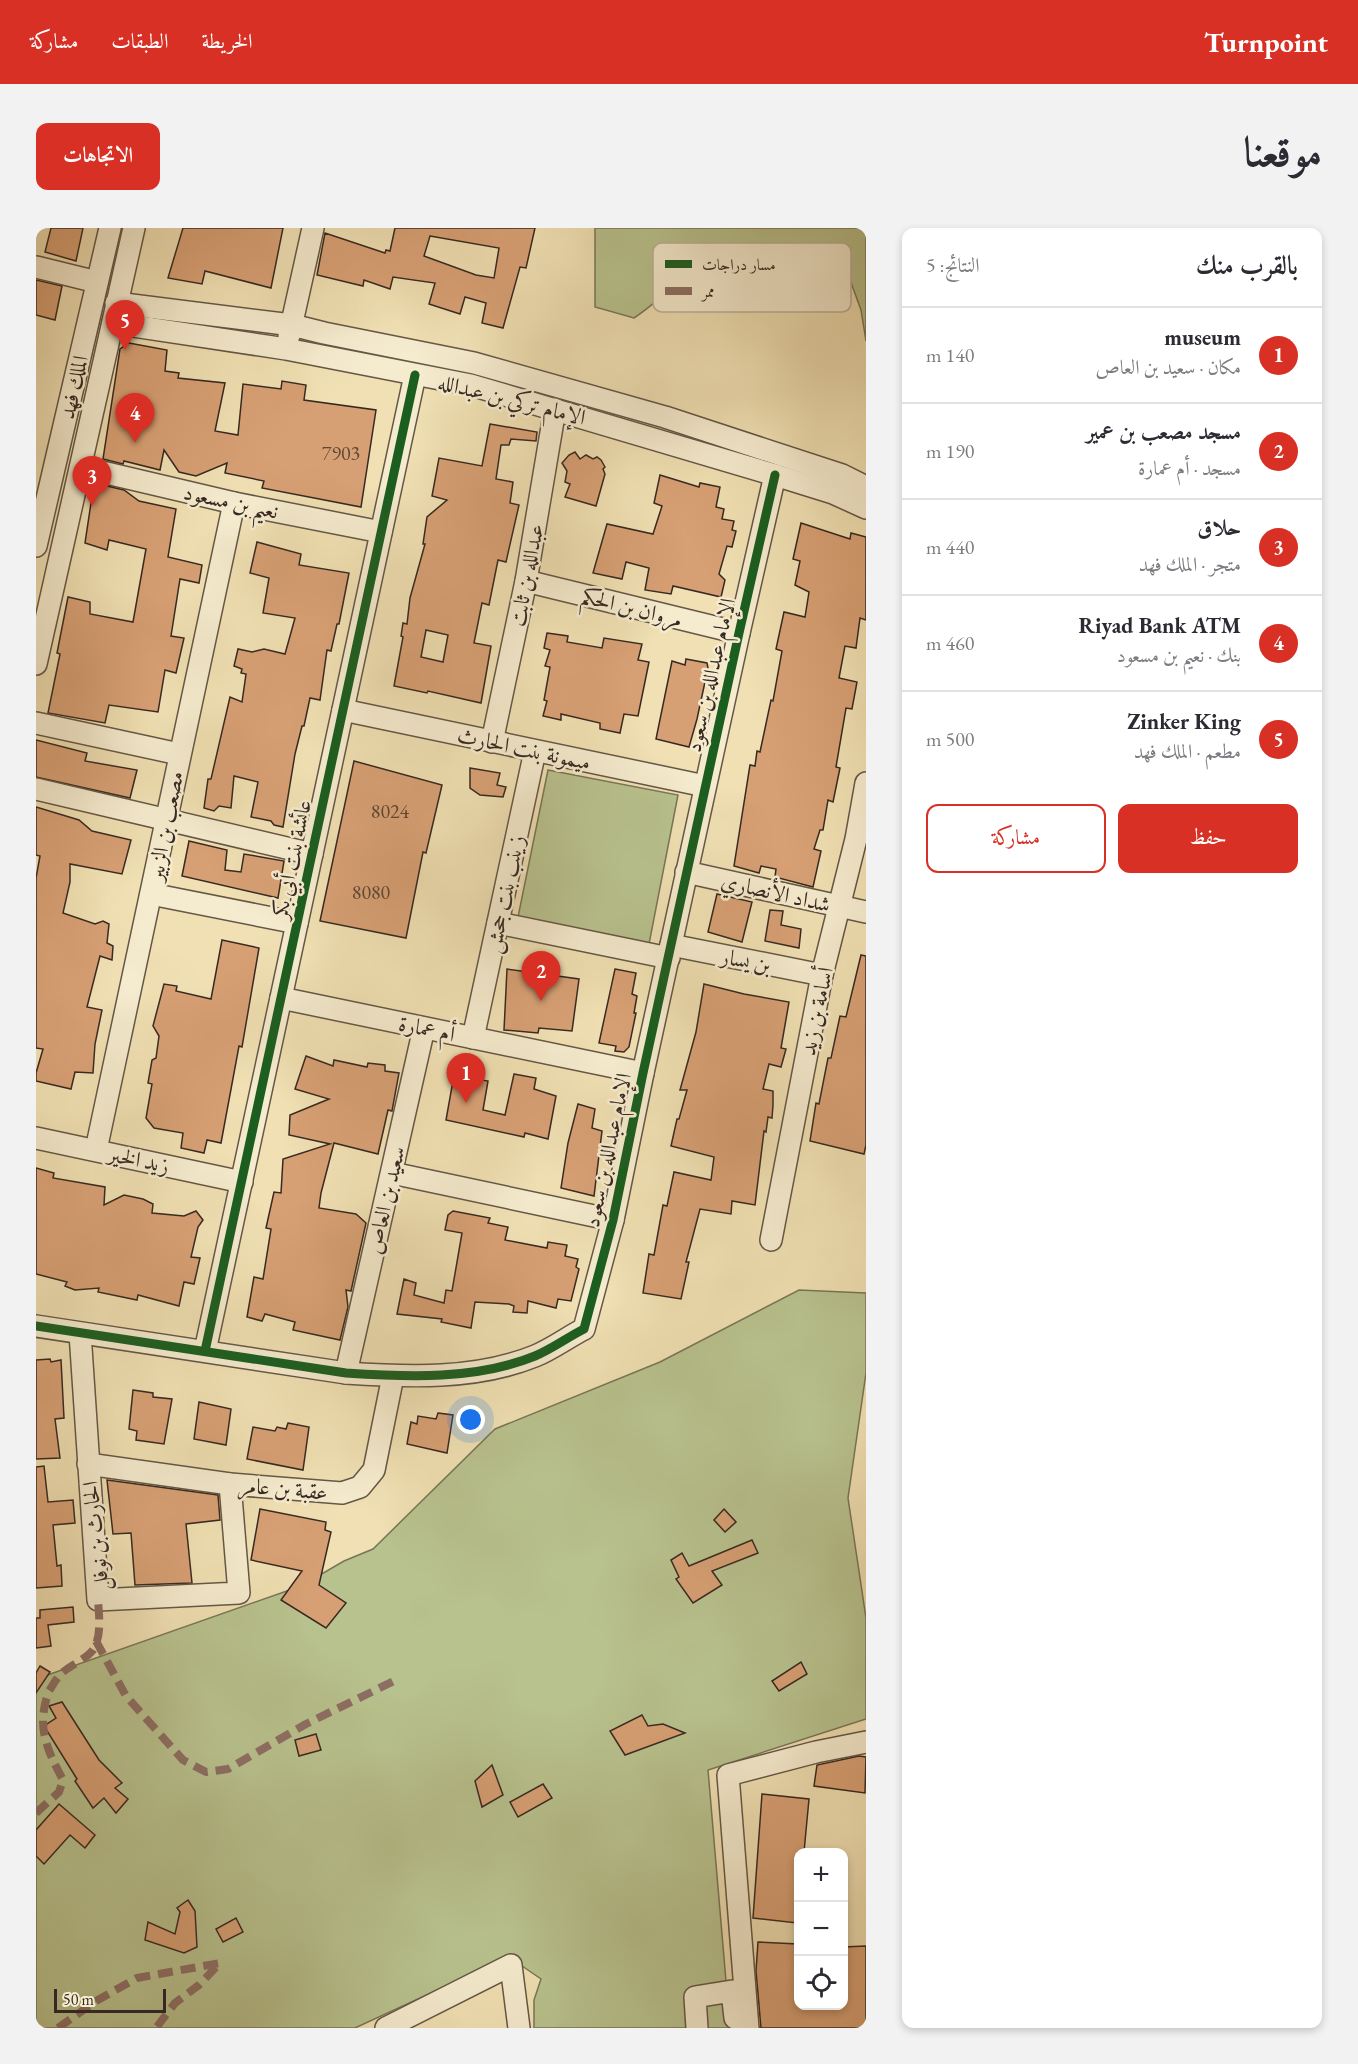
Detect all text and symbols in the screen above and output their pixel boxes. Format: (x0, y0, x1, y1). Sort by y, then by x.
text: Turnpoint (1204, 24, 1328, 60)
text: مشاركة (30, 27, 78, 54)
text: الطبقات (111, 27, 168, 54)
text: الخريطة (201, 27, 253, 54)
button: الاتجاهات (36, 123, 160, 190)
text: موقعنا (1244, 124, 1322, 179)
legend (653, 243, 851, 312)
text: بالقرب منك (1196, 248, 1298, 282)
text: النتائج: 5 (926, 252, 980, 278)
text: مسار دراجات (702, 254, 776, 275)
text: ممر (700, 281, 715, 302)
pin: 5 (106, 300, 145, 350)
text: museum (1164, 323, 1241, 352)
text: 140 m (926, 342, 974, 368)
text: 1 (1273, 342, 1284, 368)
street label: الملك فهد (52, 352, 95, 422)
text: مكان · سعيد بن العاص (1096, 354, 1241, 380)
street label: الإمام تركي بن عبدالله (434, 367, 589, 437)
pin: 4 (116, 394, 154, 443)
text: مسجد مصعب بن عمير (1086, 417, 1241, 446)
text: 190 m (926, 438, 974, 464)
text: 2 (1273, 438, 1284, 464)
house number: 7903 (322, 440, 360, 466)
text: مسجد · أم عمارة (1138, 455, 1241, 481)
pin: 3 (72, 456, 112, 506)
street label: نعيم بن مسعود (179, 477, 281, 533)
text: حلاق (1197, 513, 1241, 542)
street label: عبدالله بن ثابت (502, 521, 551, 629)
text: 440 m (926, 534, 974, 560)
text: 3 (1273, 534, 1284, 560)
text: متجر · الملك فهد (1138, 551, 1241, 577)
street label: مروان بن الحكم (577, 581, 686, 640)
street label: الإمام عبدالله بن سعود (679, 595, 747, 756)
text: Riyad Bank ATM (1078, 611, 1241, 640)
text: 460 m (926, 630, 974, 656)
text: 4 (1273, 630, 1284, 656)
text: بنك · نعيم بن مسعود (1117, 642, 1241, 668)
text: Zinker King (1127, 707, 1241, 736)
street label: ميمونة بنت الحارث (454, 720, 593, 777)
text: 500 m (926, 726, 974, 752)
text: 5 (1273, 726, 1284, 752)
text: مطعم · الملك فهد (1134, 738, 1241, 764)
street label: مصعب بن الزبير (140, 769, 190, 885)
street label: عائشة بنت أبي بكر (263, 797, 322, 924)
house number: 8024 (371, 798, 410, 824)
button: مشاركة (926, 804, 1106, 873)
button: حفظ (1118, 804, 1298, 873)
street label: زينب بنت جحش (478, 832, 532, 956)
street label: شداد الأنصاري (718, 865, 834, 922)
house number: 8080 (352, 879, 391, 905)
street label: بن يسار (716, 941, 773, 980)
pin: 2 (522, 952, 560, 1001)
street label: أسامة بن زيد (792, 963, 840, 1058)
street label: أم عمارة (395, 1007, 459, 1054)
pin: 1 (446, 1054, 486, 1103)
street label: الإمام عبدالله بن سعود (577, 1070, 643, 1231)
street label: زيد الخير (104, 1138, 172, 1180)
street label: سعيد بن العاص (359, 1143, 412, 1257)
your location (456, 1405, 485, 1434)
street label: عقبة بن عامر (237, 1470, 329, 1508)
street label: الحارث بن نوفل (75, 1479, 117, 1592)
map controls (794, 1848, 848, 2010)
button: + (794, 1848, 848, 1902)
button: − (794, 1902, 848, 1956)
button: locate (794, 1956, 848, 2010)
scale bar (54, 1986, 166, 2014)
text: 50 m (63, 1989, 94, 2010)

